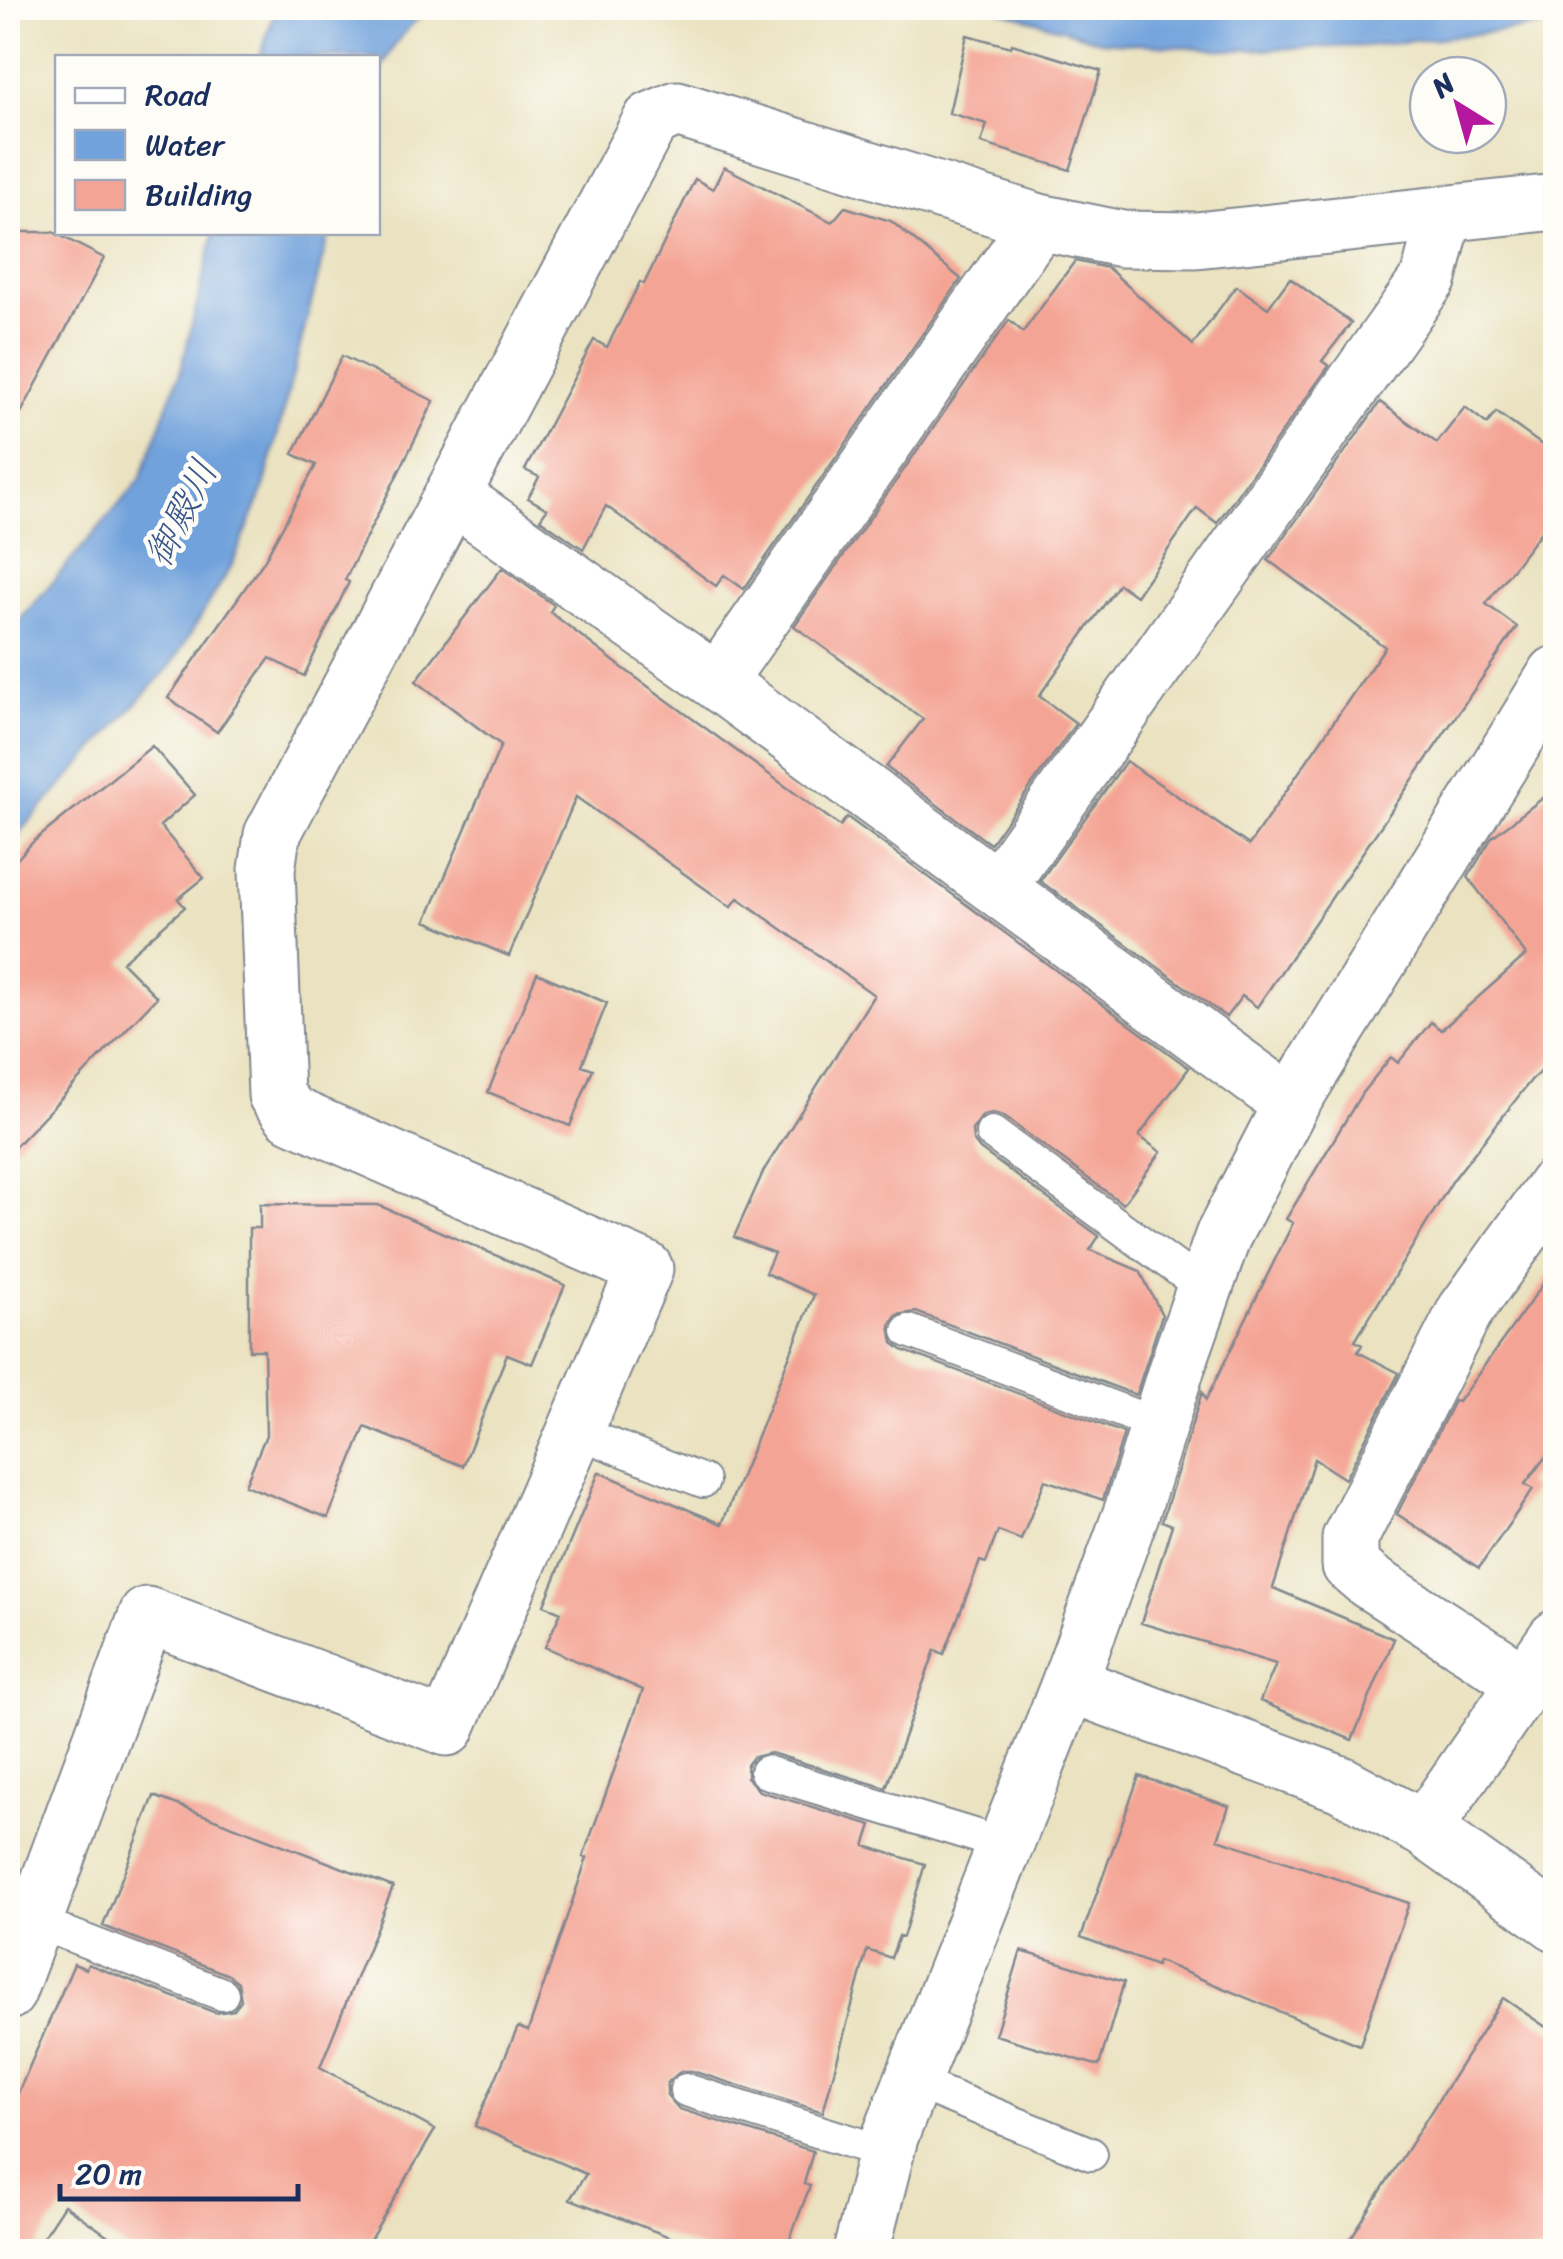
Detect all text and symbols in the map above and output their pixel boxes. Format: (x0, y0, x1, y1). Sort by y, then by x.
legend (55, 55, 380, 235)
north arrow (1408, 55, 1508, 155)
text: N (1420, 60, 1466, 111)
text: Road (145, 68, 212, 122)
text: Water (145, 118, 226, 172)
text: Building (145, 168, 252, 222)
water label: 御殿川 (125, 447, 237, 579)
scale bar (60, 2139, 298, 2201)
text: 20 m (75, 2147, 142, 2201)

